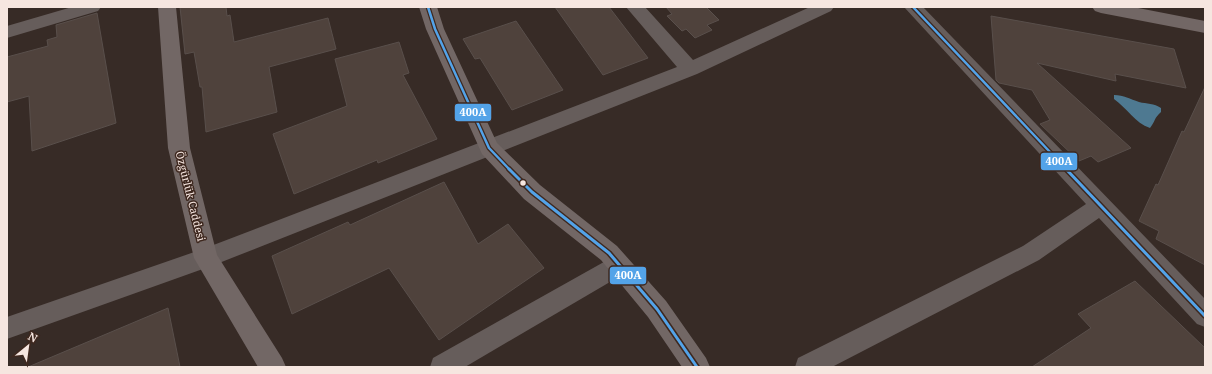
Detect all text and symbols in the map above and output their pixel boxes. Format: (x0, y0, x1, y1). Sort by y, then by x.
line badge: 400A (454, 103, 492, 122)
text: 400A (460, 104, 487, 119)
street label: Özgürlük Caddesi (173, 149, 210, 243)
line badge: 400A (1040, 152, 1078, 171)
text: 400A (1046, 153, 1073, 168)
unlabelled marker (518, 178, 528, 188)
line badge: 400A (609, 266, 647, 285)
text: 400A (615, 267, 642, 282)
north arrow (8, 326, 48, 366)
text: N (26, 328, 41, 346)

